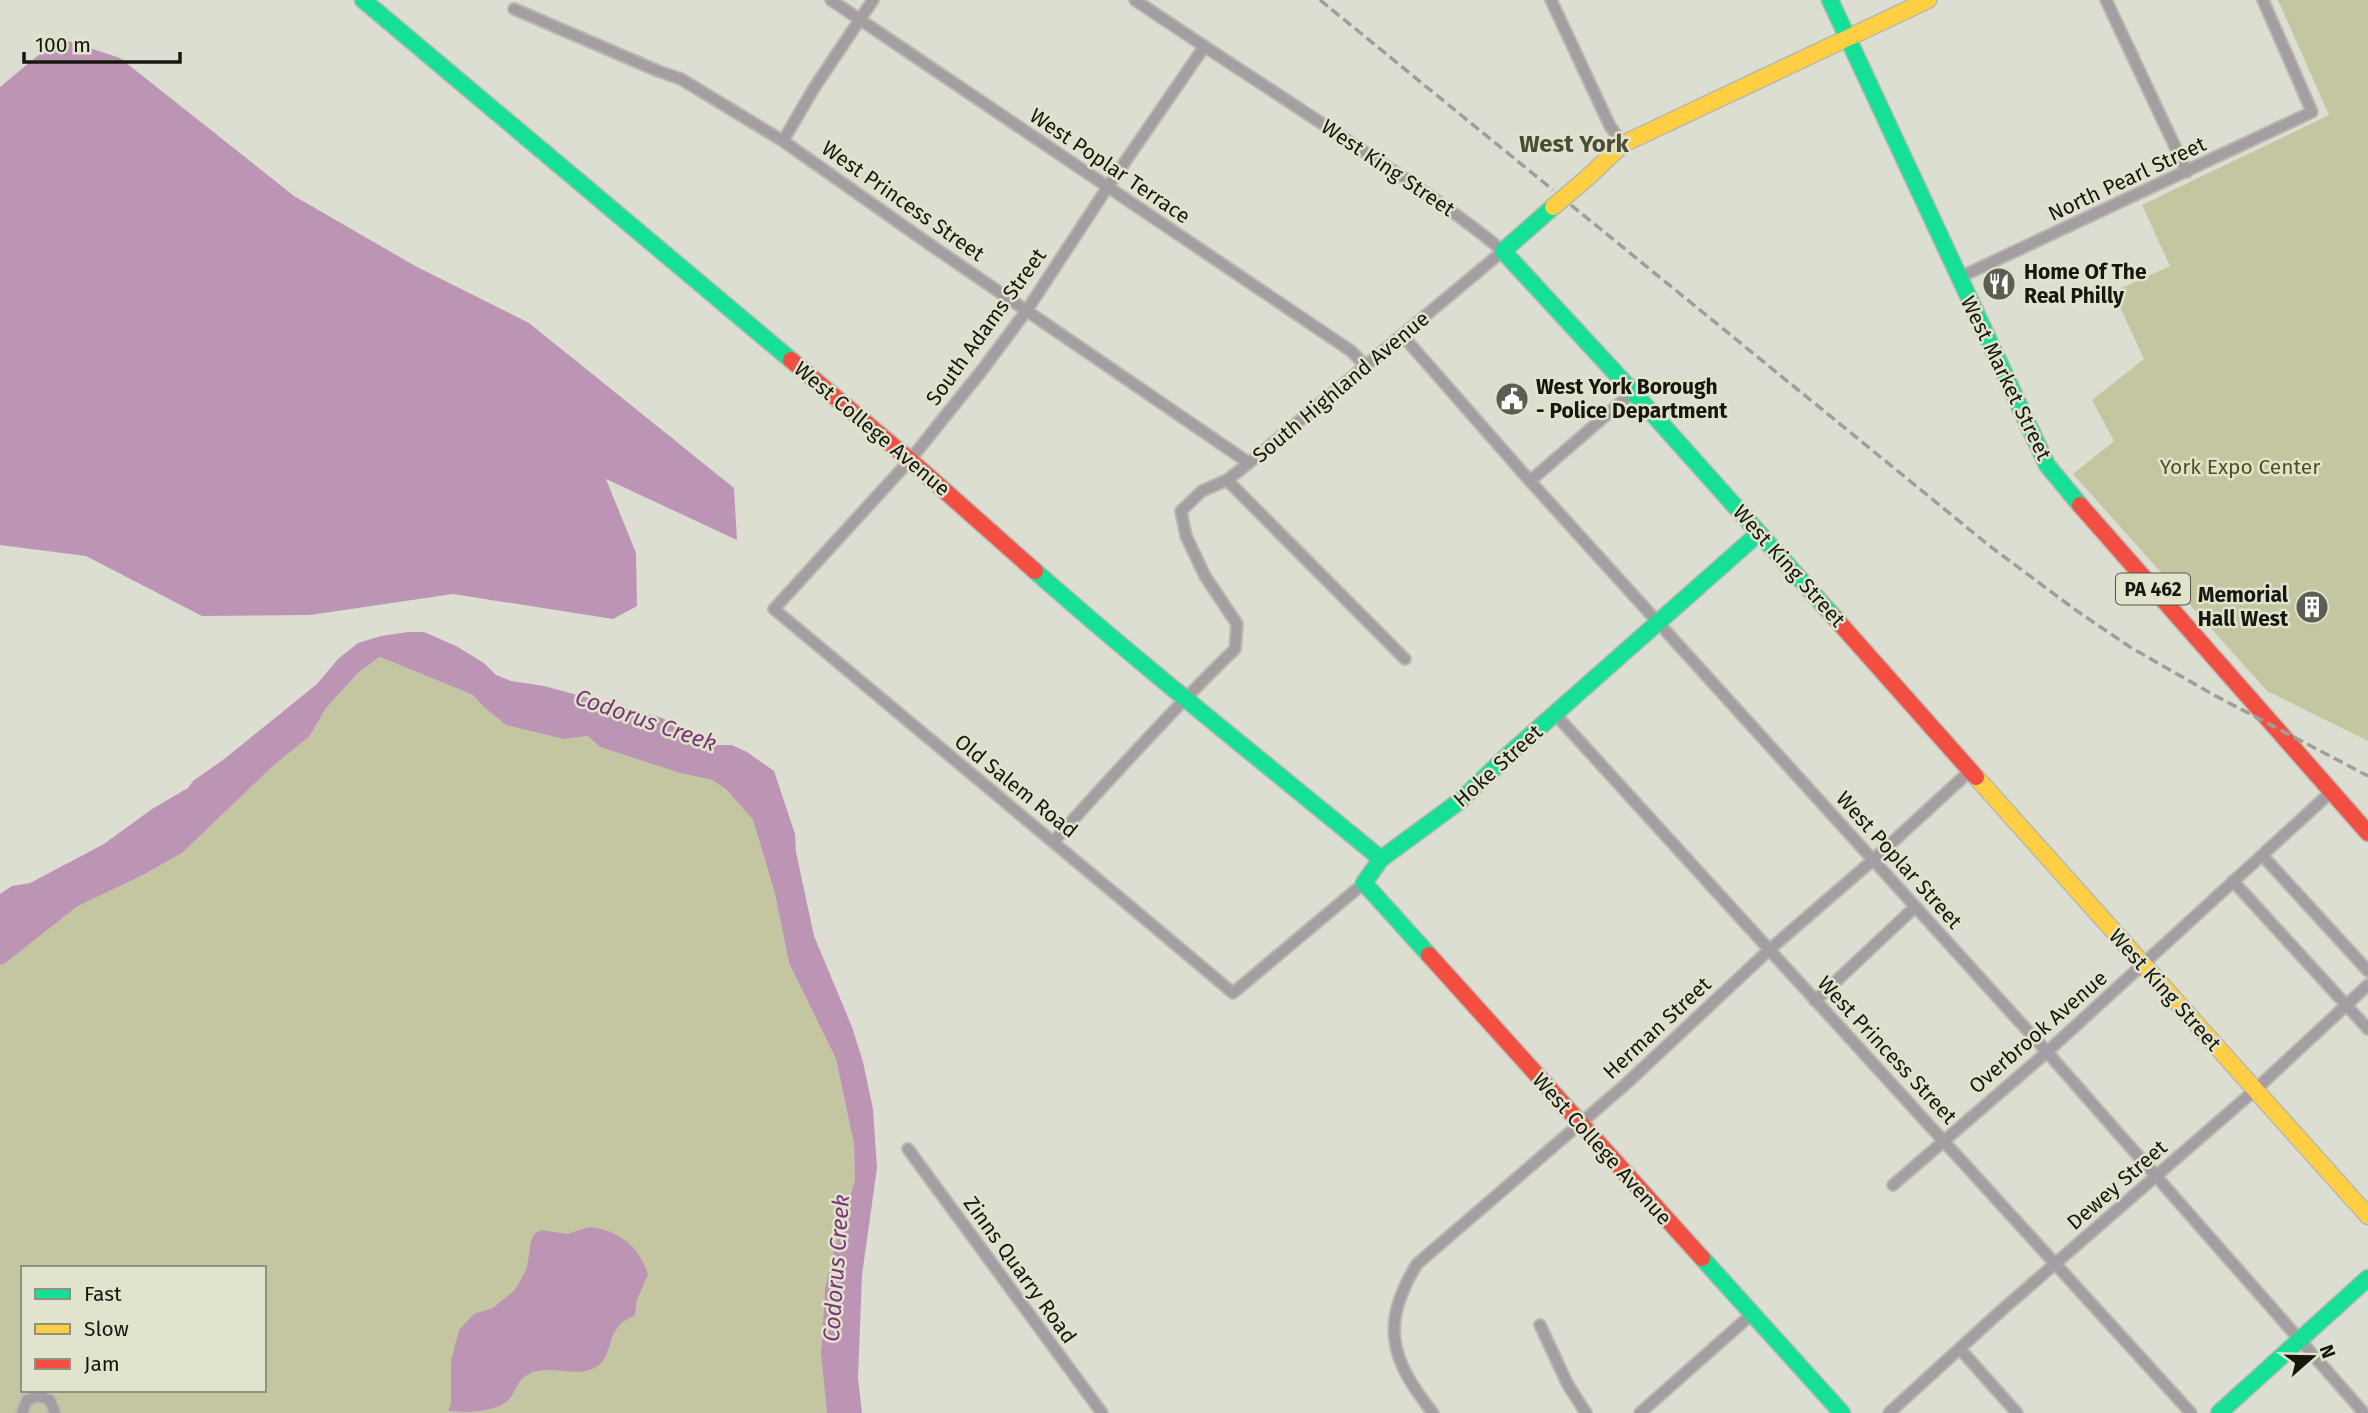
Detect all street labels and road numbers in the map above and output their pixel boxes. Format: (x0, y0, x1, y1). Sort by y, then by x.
street label: West Poplar Terrace (1025, 103, 1195, 229)
street label: West King Street (1316, 114, 1460, 223)
street label: North Pearl Street (2044, 131, 2210, 227)
street label: West Princess Street (817, 135, 990, 267)
street label: South Adams Street (920, 243, 1052, 411)
street label: West Market Street (1955, 292, 2057, 465)
street label: South Highland Avenue (1247, 306, 1435, 468)
street label: West College Avenue (789, 356, 955, 502)
street label: West King Street (1727, 499, 1851, 633)
road number: PA 462 (2116, 574, 2190, 604)
street label: Hoke Street (1448, 719, 1548, 813)
street label: Old Salem Road (949, 728, 1083, 844)
street label: West Poplar Street (1830, 786, 1968, 934)
street label: West King Street (2103, 923, 2227, 1057)
street label: Overbrook Avenue (1963, 965, 2113, 1099)
street label: Herman Street (1598, 971, 1717, 1085)
street label: West Princess Street (1812, 971, 1962, 1130)
street label: West College Avenue (1527, 1067, 1677, 1231)
street label: Dewey Street (2062, 1134, 2173, 1236)
street label: Zinns Quarry Road (958, 1191, 1082, 1349)

